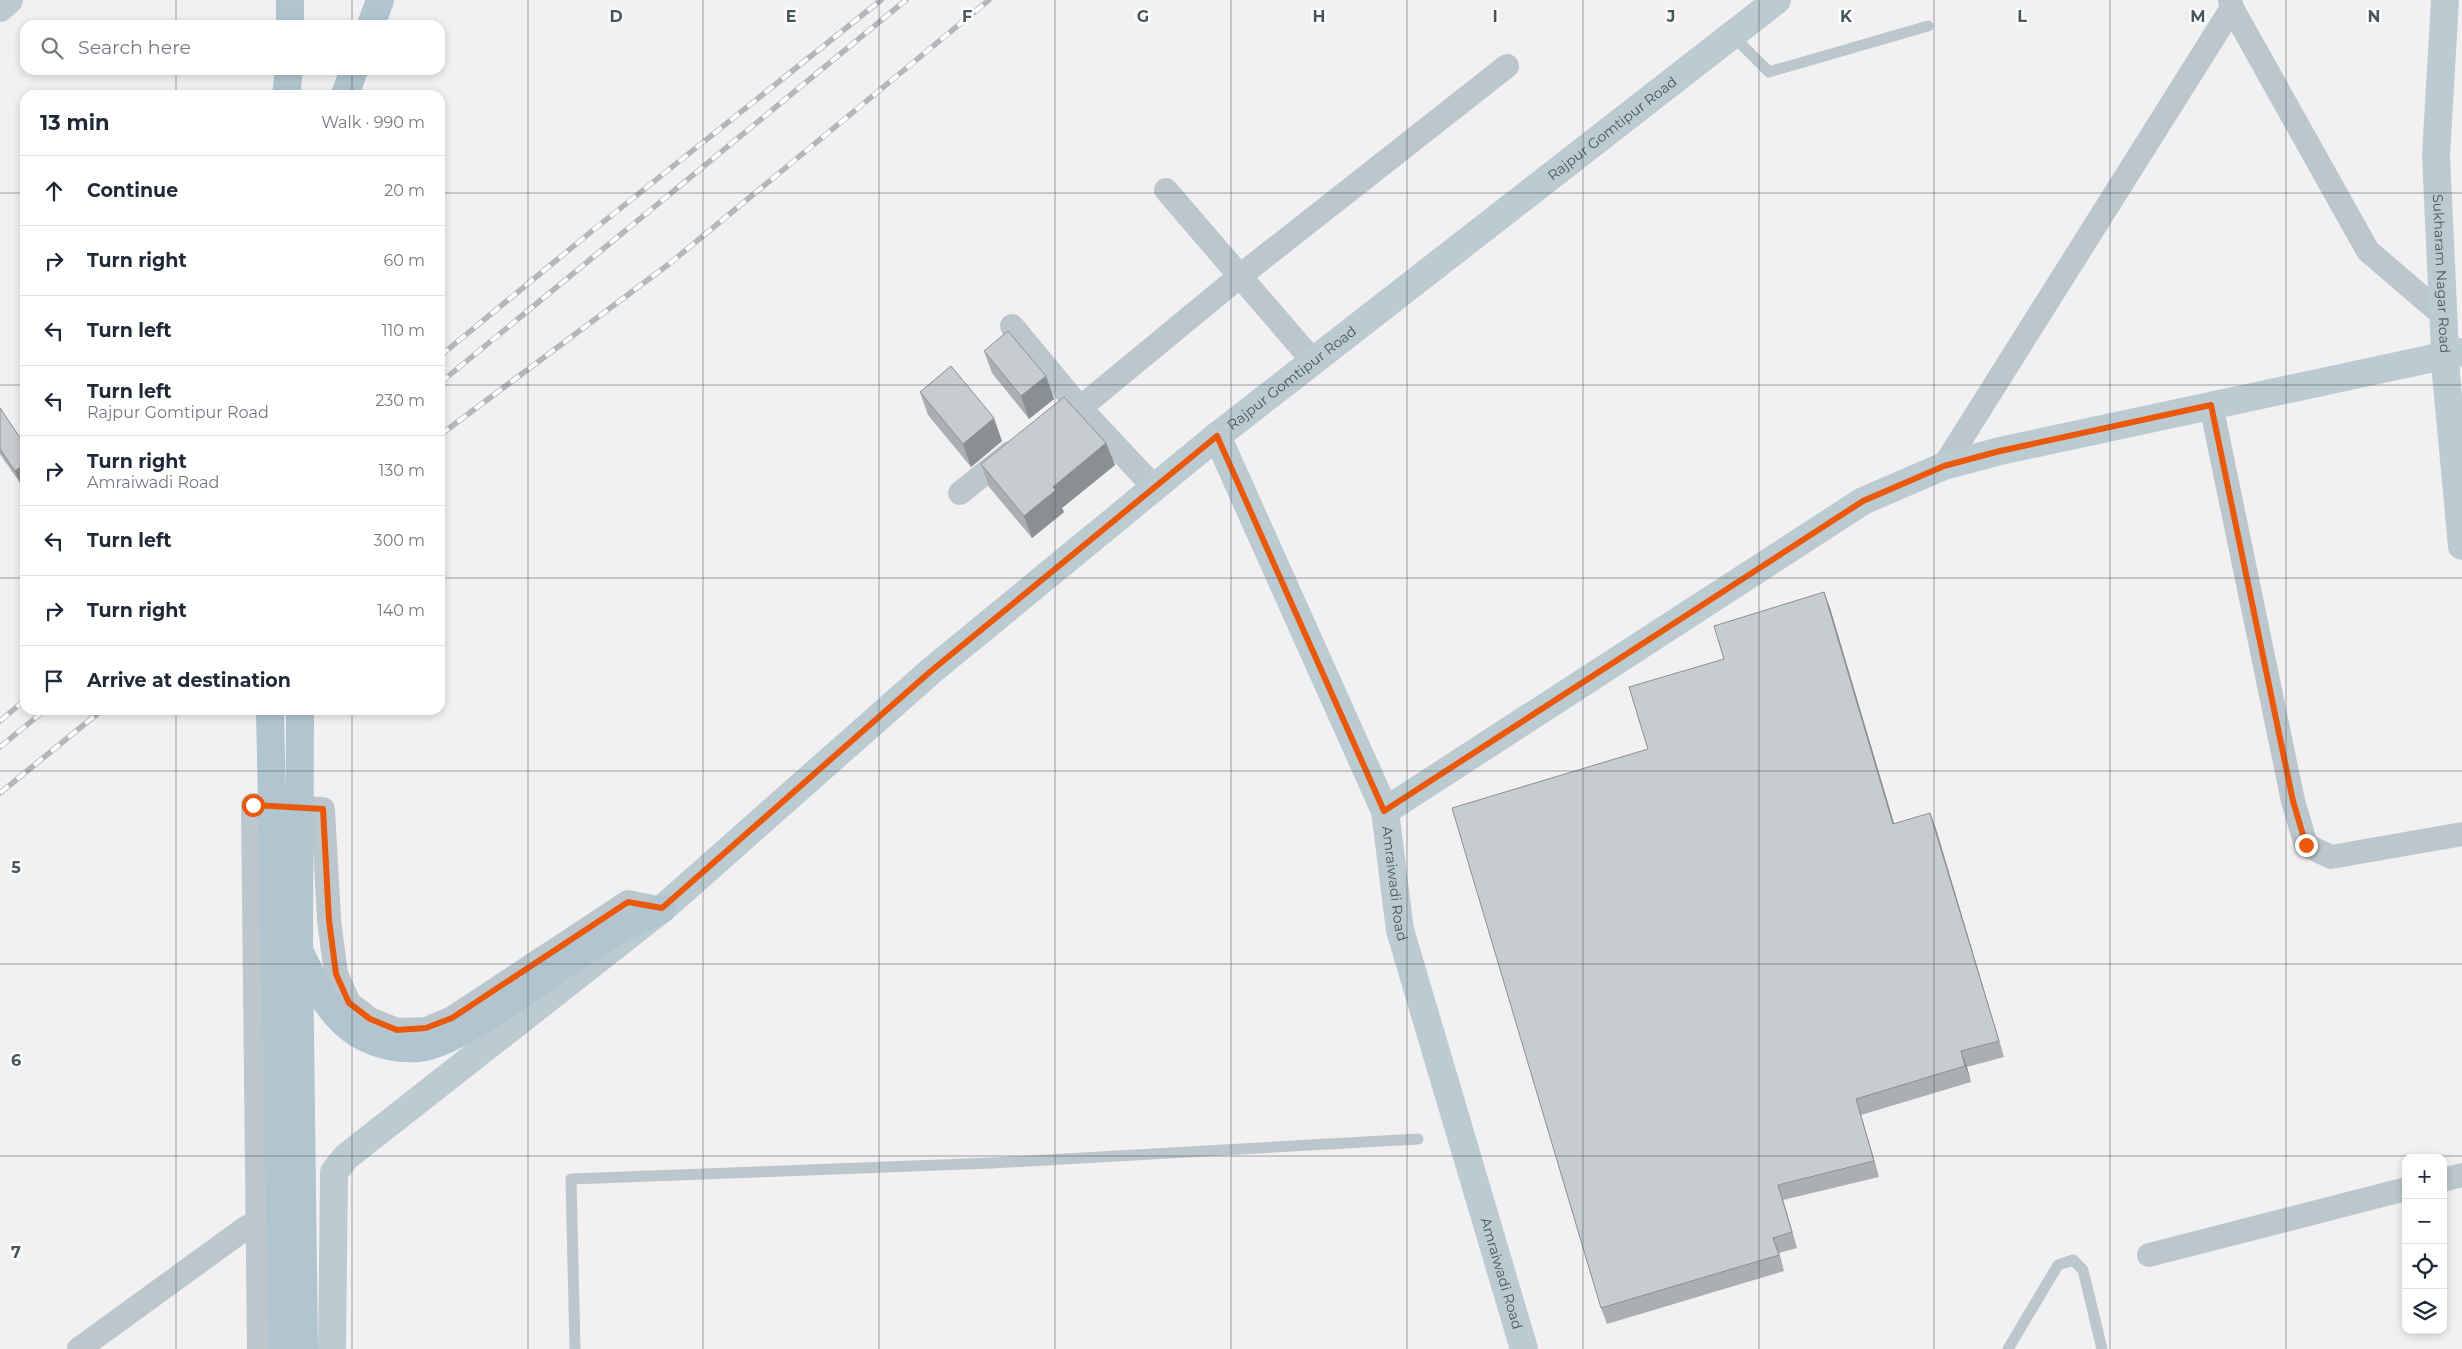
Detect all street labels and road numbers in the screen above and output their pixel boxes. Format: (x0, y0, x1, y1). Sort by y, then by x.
street label: Rajpur Gomtipur Road (1544, 72, 1680, 184)
street label: Sukharam Nagar Road (2429, 194, 2454, 354)
street label: Rajpur Gomtipur Road (1223, 322, 1360, 434)
street label: Amraiwadi Road (1378, 825, 1412, 943)
street label: Amraiwadi Road (1477, 1215, 1527, 1332)

